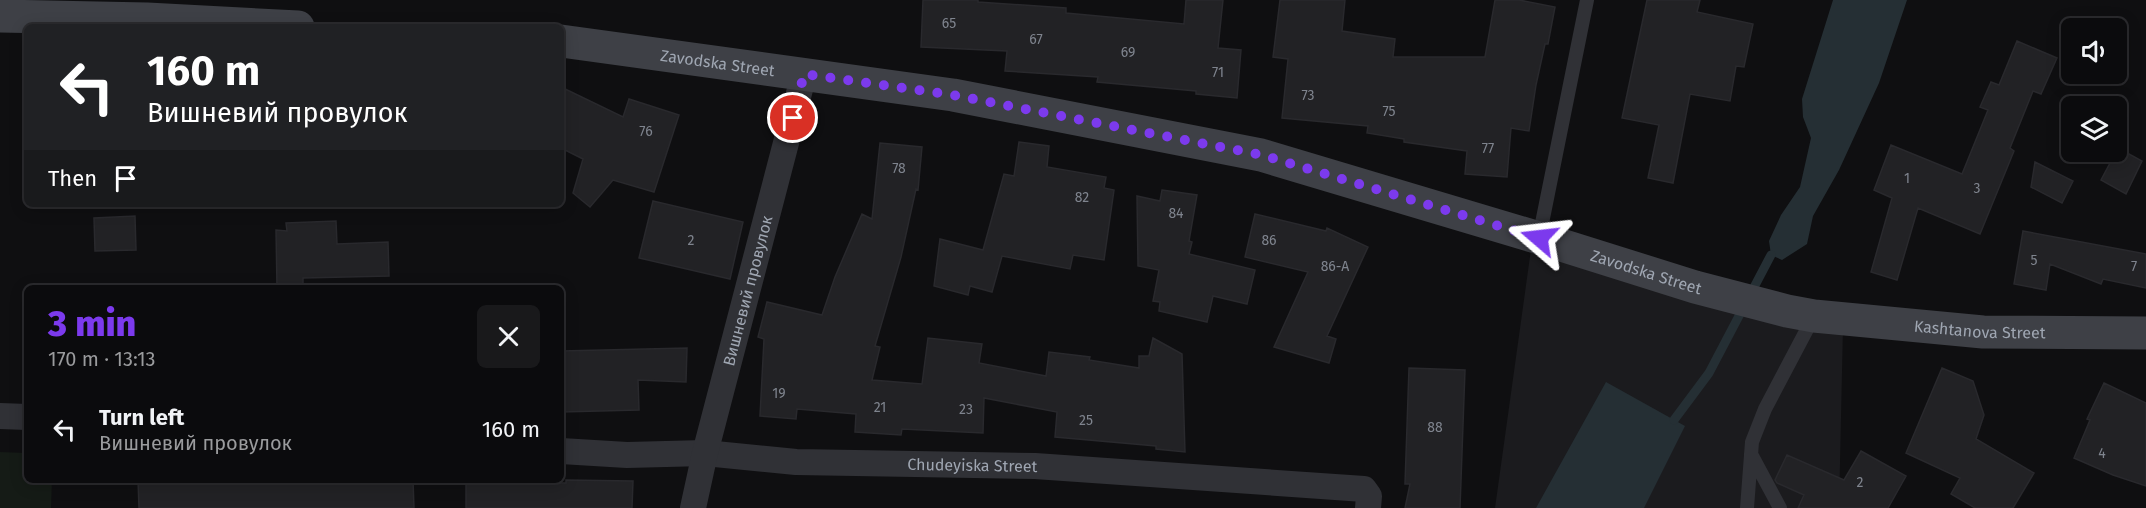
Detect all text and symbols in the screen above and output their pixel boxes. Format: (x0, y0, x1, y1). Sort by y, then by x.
house number: 65 (942, 15, 956, 32)
map controls (2061, 18, 2127, 162)
button: sound (2061, 18, 2127, 84)
house number: 67 (1029, 31, 1043, 48)
house number: 69 (1121, 44, 1135, 61)
text: 160 m (147, 46, 260, 96)
street label: Zavodska Street (659, 46, 776, 80)
icon: left (48, 48, 126, 126)
house number: 71 (1212, 64, 1224, 81)
house number: 73 (1301, 87, 1315, 104)
pin (767, 92, 818, 143)
button: layers (2061, 96, 2127, 162)
text: Вишневий провулок (147, 97, 408, 129)
icon: arrive (776, 101, 809, 134)
house number: 75 (1382, 103, 1396, 120)
house number: 76 (639, 123, 653, 140)
house number: 77 (1482, 140, 1494, 157)
house number: 78 (892, 160, 906, 177)
icon: arrive (109, 162, 142, 195)
text: Then (48, 165, 97, 192)
house number: 1 (1904, 170, 1910, 187)
house number: 3 (1974, 180, 1981, 197)
house number: 82 (1075, 189, 1089, 206)
house number: 84 (1168, 205, 1184, 222)
position arrow (1507, 206, 1571, 270)
street label: Вишневий провулок (719, 213, 777, 368)
house number: 2 (688, 232, 695, 249)
house number: 86 (1261, 232, 1277, 249)
street label: Zavodska Street (1588, 246, 1704, 298)
house number: 5 (2030, 252, 2038, 269)
house number: 86-А (1321, 258, 1349, 275)
house number: 7 (2131, 258, 2137, 275)
text: 3 min (48, 302, 136, 346)
button: close (477, 305, 540, 368)
street label: Kashtanova Street (1913, 317, 2046, 342)
text: 170 m · 13:13 (48, 347, 156, 371)
house number: 19 (772, 385, 786, 402)
house number: 21 (874, 399, 886, 416)
house number: 23 (959, 401, 973, 418)
text: Turn left (99, 404, 184, 431)
house number: 25 (1079, 412, 1093, 429)
icon: left (48, 413, 81, 446)
text: 160 m (482, 416, 540, 443)
house number: 88 (1427, 419, 1443, 436)
text: Вишневий провулок (99, 431, 292, 455)
house number: 4 (2098, 445, 2106, 462)
street label: Chudeyiska Street (907, 455, 1038, 476)
house number: 2 (1857, 474, 1864, 491)

